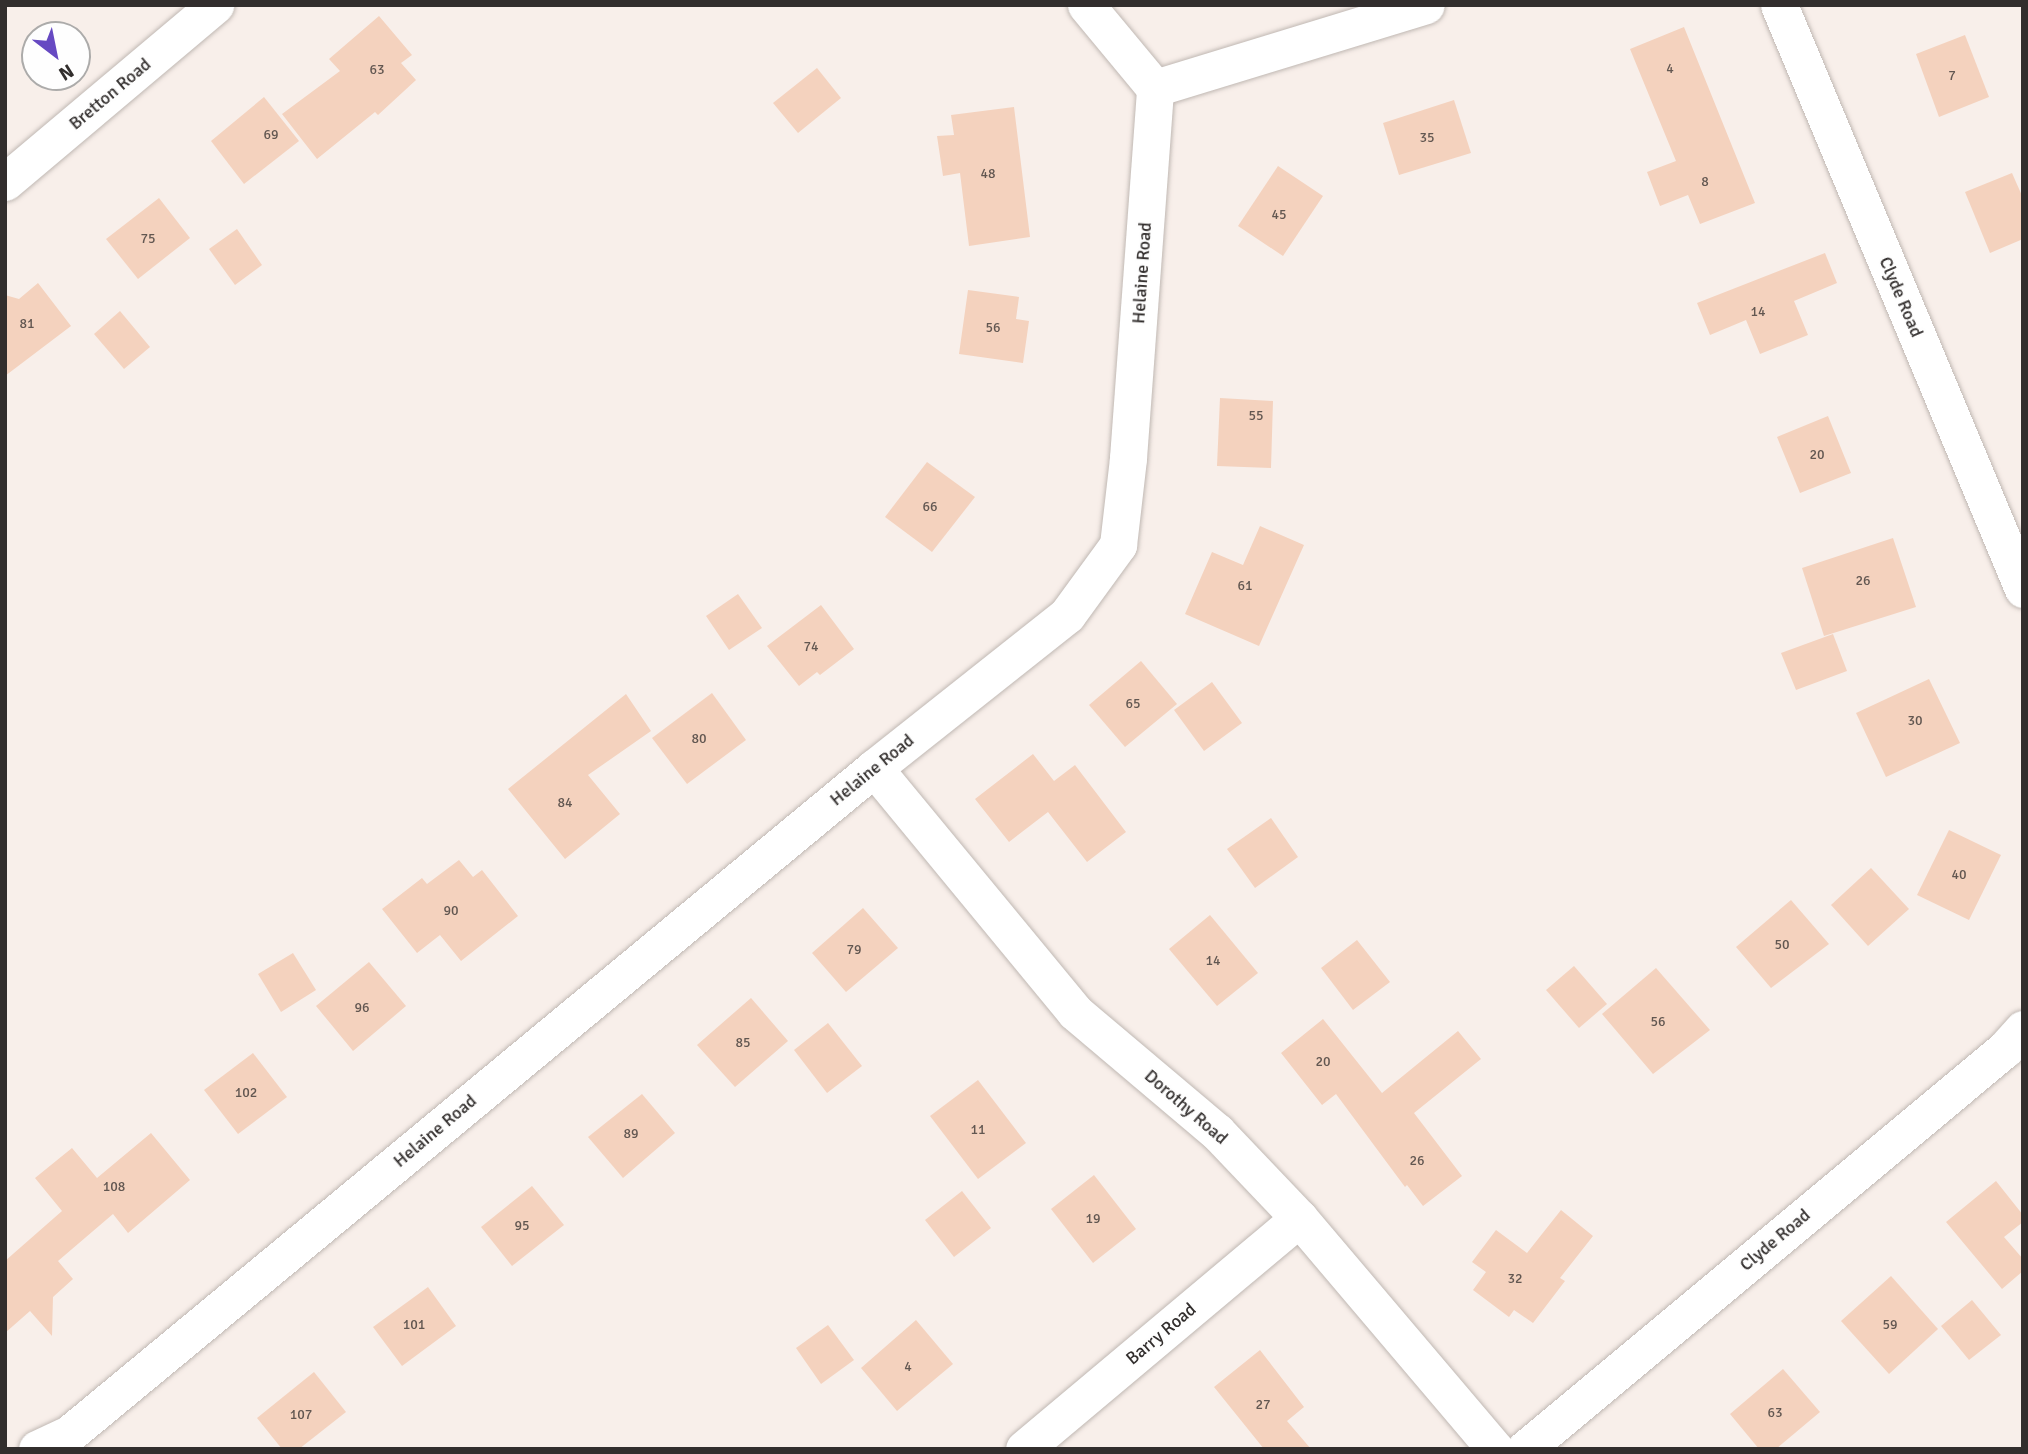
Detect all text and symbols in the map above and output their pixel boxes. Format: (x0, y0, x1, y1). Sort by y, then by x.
north arrow (21, 21, 91, 91)
street label: Bretton Road (65, 54, 155, 134)
text: N (54, 58, 78, 86)
house number: 4 (1666, 61, 1674, 77)
house number: 63 (369, 62, 385, 78)
house number: 7 (1948, 68, 1956, 84)
house number: 69 (263, 127, 279, 143)
house number: 35 (1419, 130, 1435, 146)
house number: 48 (980, 166, 996, 182)
house number: 8 (1701, 174, 1709, 190)
house number: 45 (1271, 207, 1287, 223)
street label: Helaine Road (1128, 221, 1156, 325)
house number: 75 (140, 231, 156, 247)
street label: Clyde Road (1874, 254, 1928, 340)
house number: 14 (1750, 304, 1766, 320)
house number: 81 (19, 316, 35, 332)
house number: 56 (985, 320, 1001, 336)
house number: 55 (1248, 408, 1264, 424)
house number: 20 (1809, 447, 1825, 463)
house number: 66 (922, 499, 938, 515)
house number: 26 (1855, 573, 1871, 589)
house number: 61 (1237, 578, 1253, 594)
house number: 74 (803, 639, 819, 655)
house number: 65 (1125, 696, 1141, 712)
house number: 30 (1907, 713, 1923, 729)
street label: Helaine Road (826, 730, 918, 810)
house number: 80 (691, 731, 707, 747)
house number: 84 (557, 795, 573, 811)
house number: 40 (1951, 867, 1967, 883)
house number: 90 (443, 903, 459, 919)
house number: 50 (1774, 937, 1790, 953)
house number: 79 (846, 942, 862, 958)
house number: 14 (1205, 953, 1221, 969)
house number: 96 (354, 1000, 370, 1016)
house number: 56 (1650, 1014, 1666, 1030)
house number: 85 (735, 1035, 751, 1051)
house number: 20 (1315, 1054, 1331, 1070)
street label: Dorothy Road (1140, 1065, 1232, 1149)
house number: 102 (235, 1085, 257, 1101)
street label: Helaine Road (389, 1090, 481, 1172)
house number: 11 (970, 1122, 986, 1138)
house number: 89 (623, 1126, 639, 1142)
house number: 26 (1409, 1153, 1425, 1169)
house number: 108 (103, 1179, 125, 1195)
street label: Clyde Road (1735, 1204, 1815, 1276)
house number: 19 (1085, 1211, 1101, 1227)
house number: 95 (514, 1218, 530, 1234)
house number: 32 (1507, 1271, 1523, 1287)
street label: Barry Road (1122, 1299, 1200, 1369)
house number: 101 (403, 1317, 425, 1333)
house number: 59 (1882, 1317, 1898, 1333)
house number: 4 (904, 1359, 912, 1375)
house number: 27 (1255, 1397, 1271, 1413)
house number: 63 (1767, 1405, 1783, 1421)
house number: 107 (290, 1407, 312, 1423)

